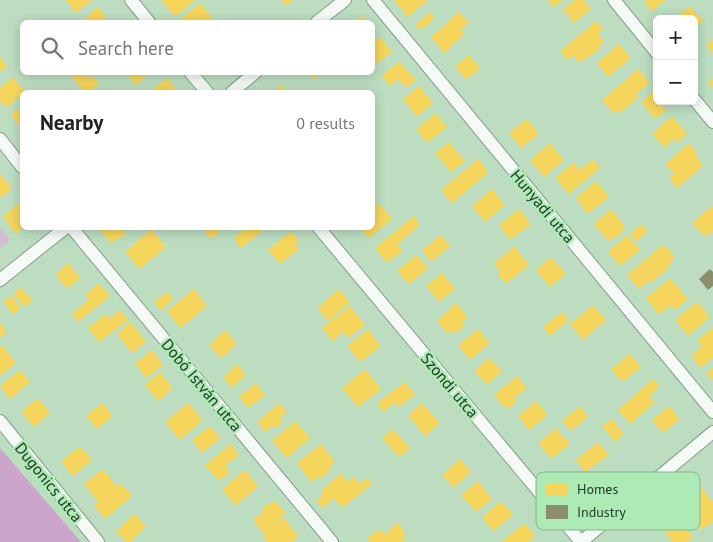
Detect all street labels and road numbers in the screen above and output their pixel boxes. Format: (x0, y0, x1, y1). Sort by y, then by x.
street label: Hunyadi utca (507, 165, 579, 247)
street label: Dobó István utca (157, 335, 247, 435)
street label: Szondi utca (417, 348, 483, 422)
street label: Dugonics utca (11, 438, 87, 526)

